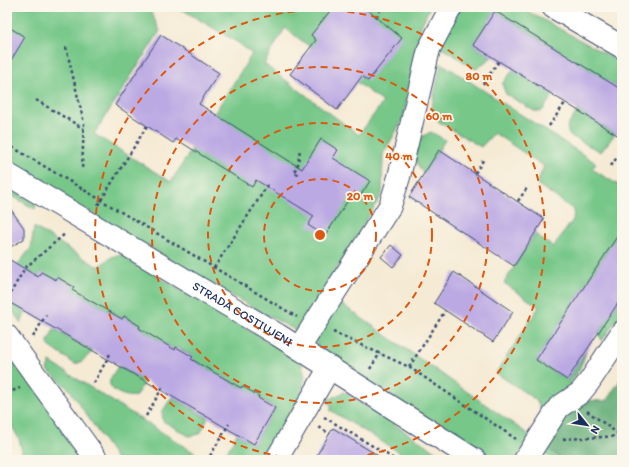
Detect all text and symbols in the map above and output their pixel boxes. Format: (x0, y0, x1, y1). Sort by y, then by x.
text: 80 m (466, 69, 493, 83)
text: 60 m (426, 109, 453, 123)
text: 40 m (385, 149, 414, 163)
text: 20 m (347, 189, 374, 203)
centre of rings (313, 228, 327, 242)
street label: STRADA COSTIUJENI (190, 279, 295, 349)
north arrow (567, 405, 607, 445)
text: N (588, 423, 603, 436)

